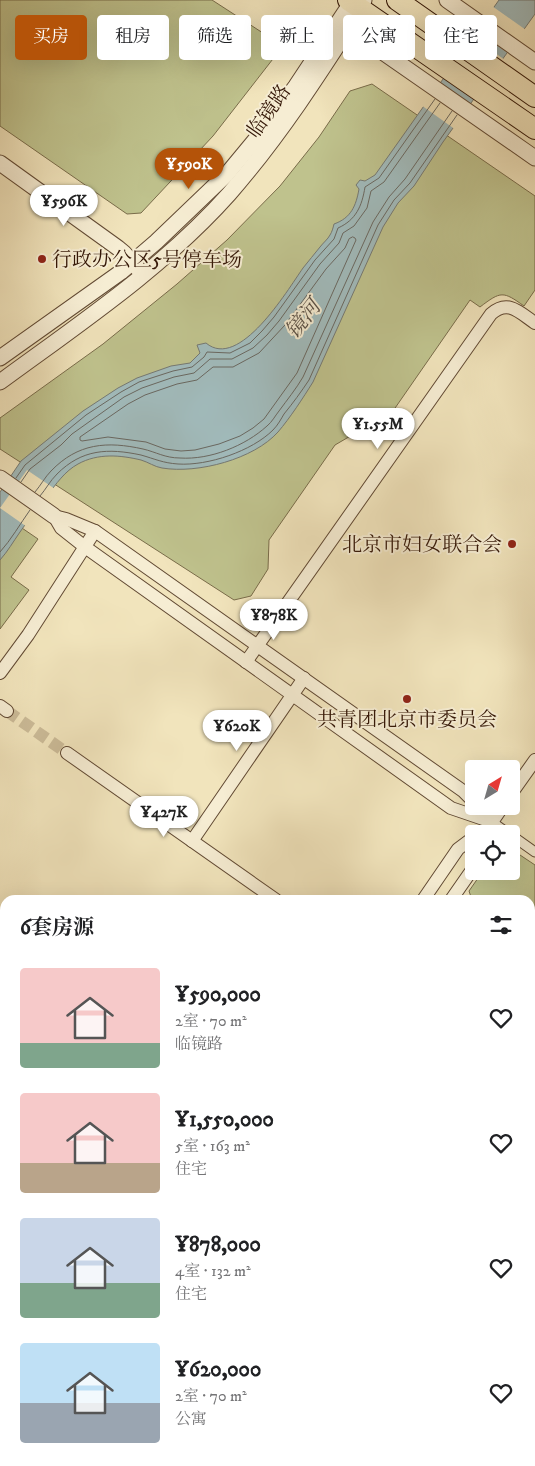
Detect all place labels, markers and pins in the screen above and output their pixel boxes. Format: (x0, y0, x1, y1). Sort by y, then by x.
pin: ¥590K (154, 148, 224, 190)
pin: ¥596K (29, 184, 99, 227)
place label: 行政办公区5号停车场 (52, 248, 242, 273)
marker: 行政办公区5号停车场 (36, 253, 48, 265)
pin: ¥1.55M (337, 408, 419, 450)
place label: 北京市妇女联合会 (342, 533, 502, 558)
marker: 北京市妇女联合会 (506, 538, 518, 550)
pin: ¥878K (239, 598, 309, 641)
marker: 共青团北京市委员会 (401, 693, 413, 705)
place label: 共青团北京市委员会 (317, 708, 497, 733)
pin: ¥620K (202, 710, 272, 752)
pin: ¥427K (129, 796, 199, 838)

